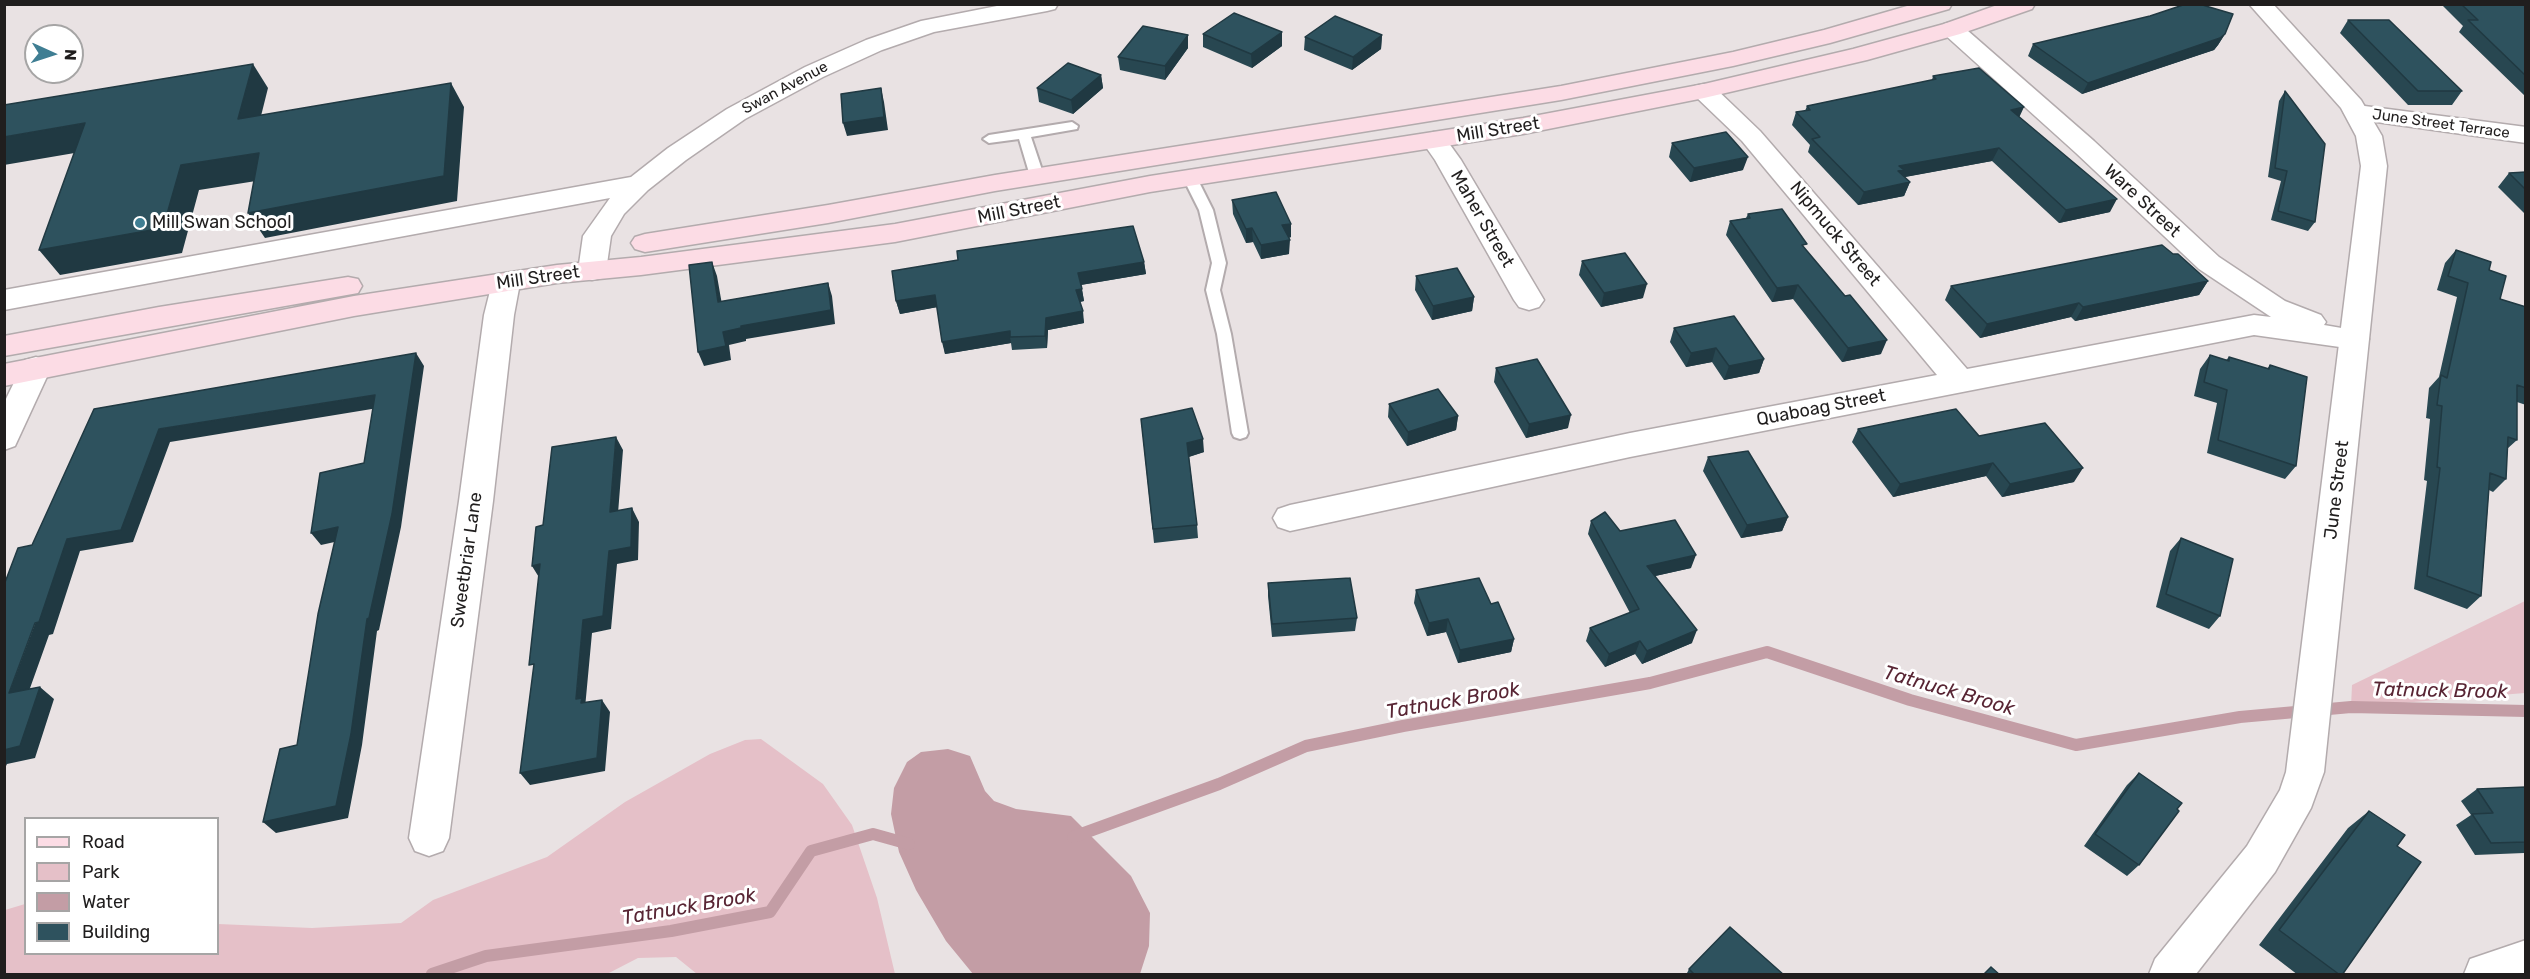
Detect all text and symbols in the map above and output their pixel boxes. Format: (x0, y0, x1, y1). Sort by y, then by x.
north arrow (24, 24, 84, 84)
text: N (61, 49, 80, 61)
street label: Swan Avenue (739, 58, 831, 118)
street label: June Street Terrace (2371, 105, 2511, 143)
street label: Mill Street (1455, 113, 1541, 147)
street label: Ware Street (2099, 160, 2185, 242)
street label: Maher Street (1446, 167, 1518, 271)
street label: Nipmuck Street (1785, 177, 1885, 291)
street label: Mill Street (976, 191, 1062, 229)
place label: Mill Swan School (152, 212, 292, 234)
marker: Mill Swan School (133, 216, 147, 230)
street label: Mill Street (495, 261, 581, 295)
street label: Quaboag Street (1755, 385, 1887, 431)
street label: June Street (2320, 439, 2354, 541)
street label: Sweetbriar Lane (447, 491, 487, 629)
water label: Tatnuck Brook (1881, 661, 2017, 721)
water label: Tatnuck Brook (1384, 677, 1522, 725)
water label: Tatnuck Brook (2372, 678, 2508, 704)
legend (24, 817, 219, 955)
text: Road (82, 831, 125, 853)
text: Park (82, 861, 119, 883)
water label: Tatnuck Brook (620, 883, 758, 931)
text: Water (82, 891, 130, 913)
text: Building (82, 921, 150, 943)

